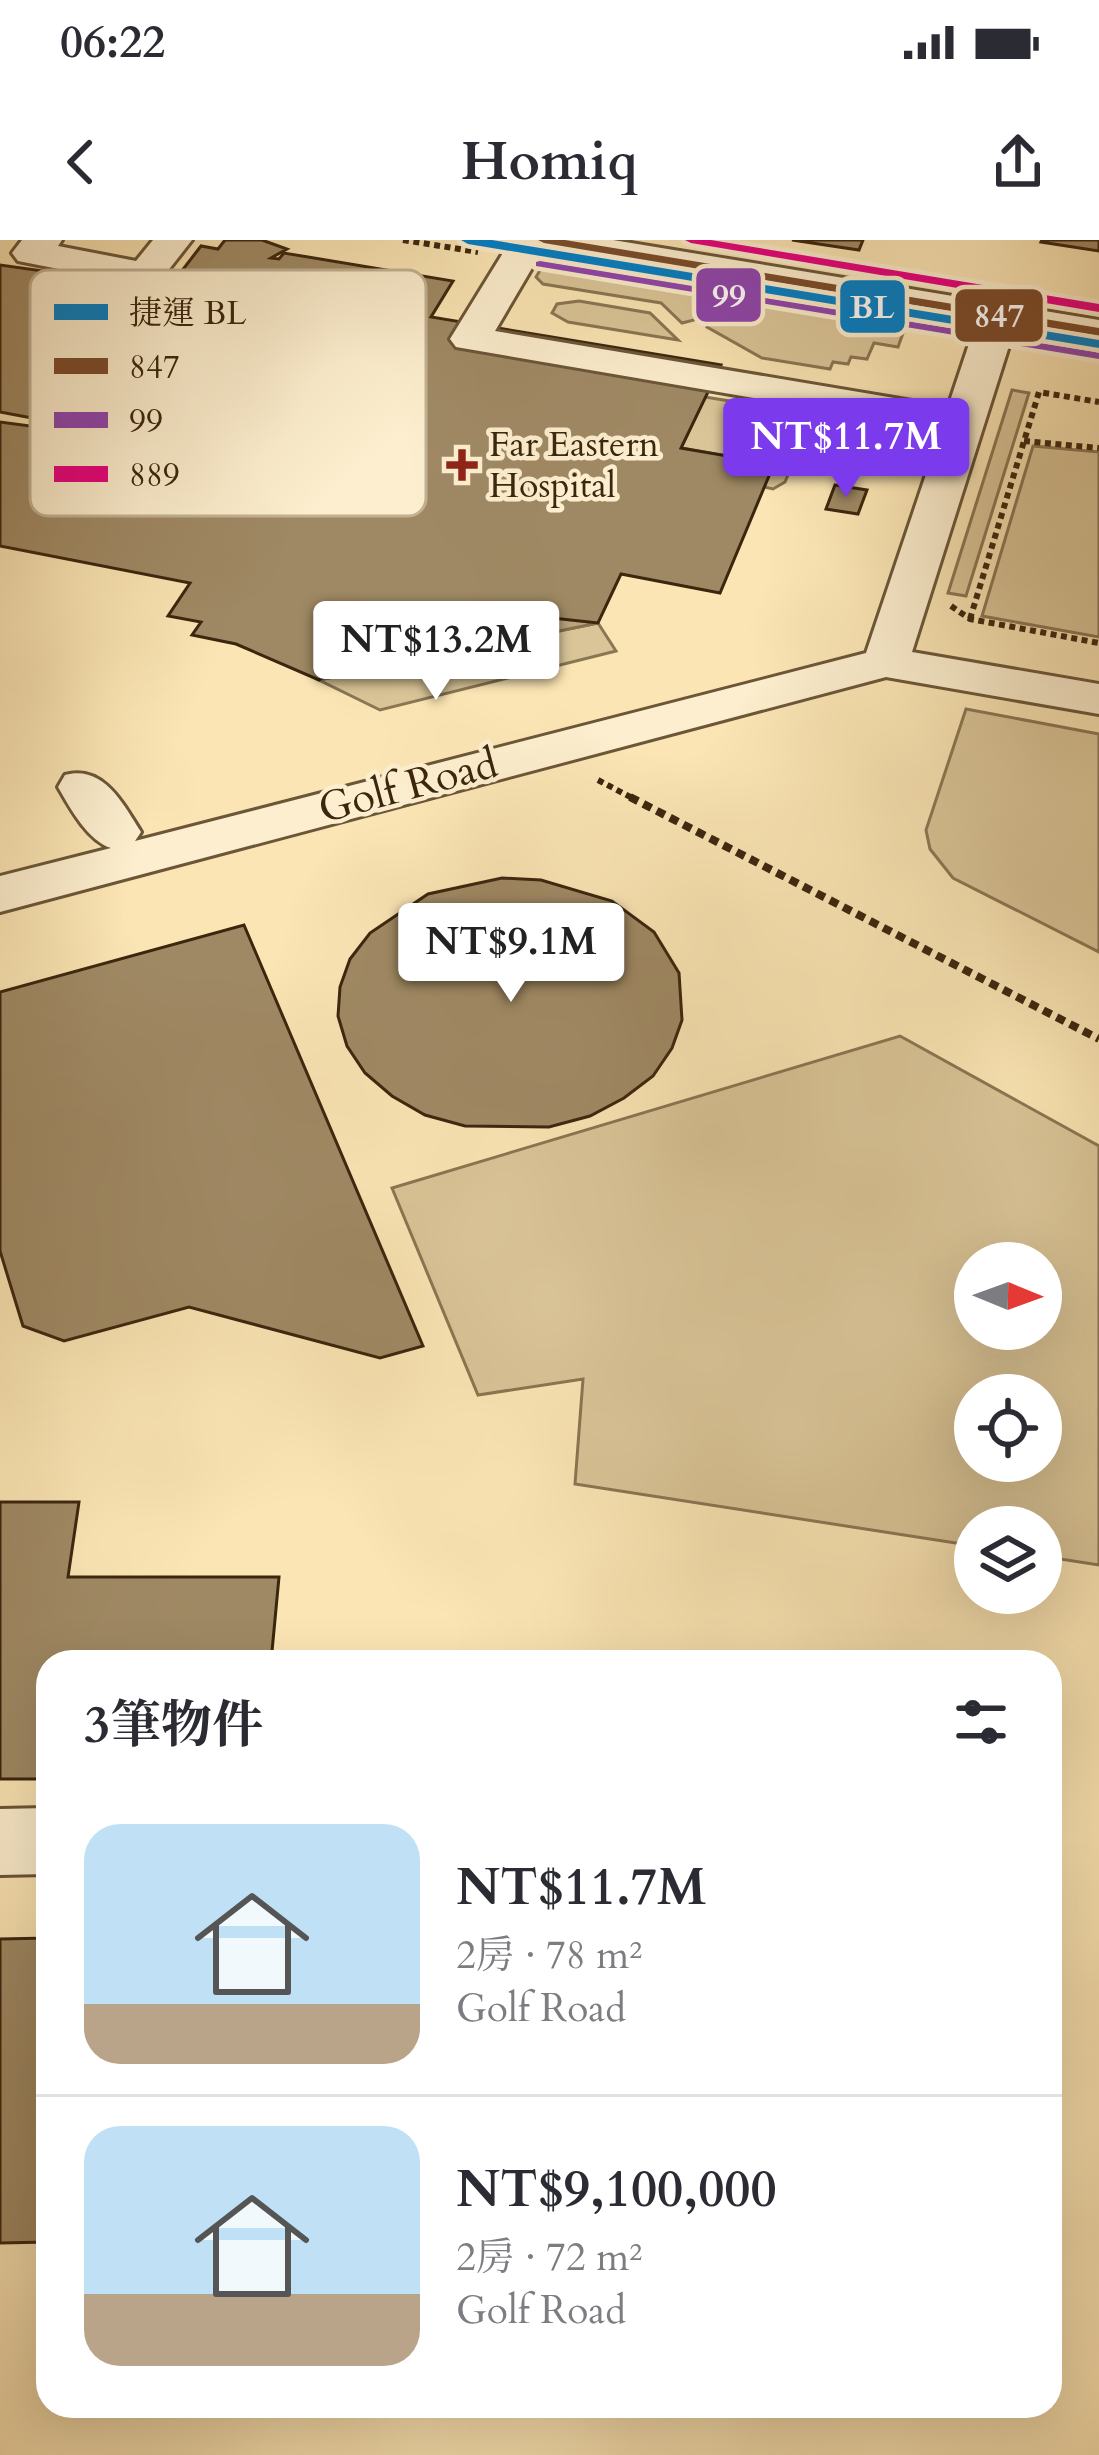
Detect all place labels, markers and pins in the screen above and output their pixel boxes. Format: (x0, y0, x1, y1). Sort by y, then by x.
pin: NT$11.7M (722, 398, 970, 500)
place label: Far Eastern Hospital (489, 420, 660, 510)
marker: Far Eastern Hospital (446, 449, 478, 481)
pin: NT$13.2M (312, 601, 560, 703)
pin: NT$9.1M (400, 903, 622, 1005)

